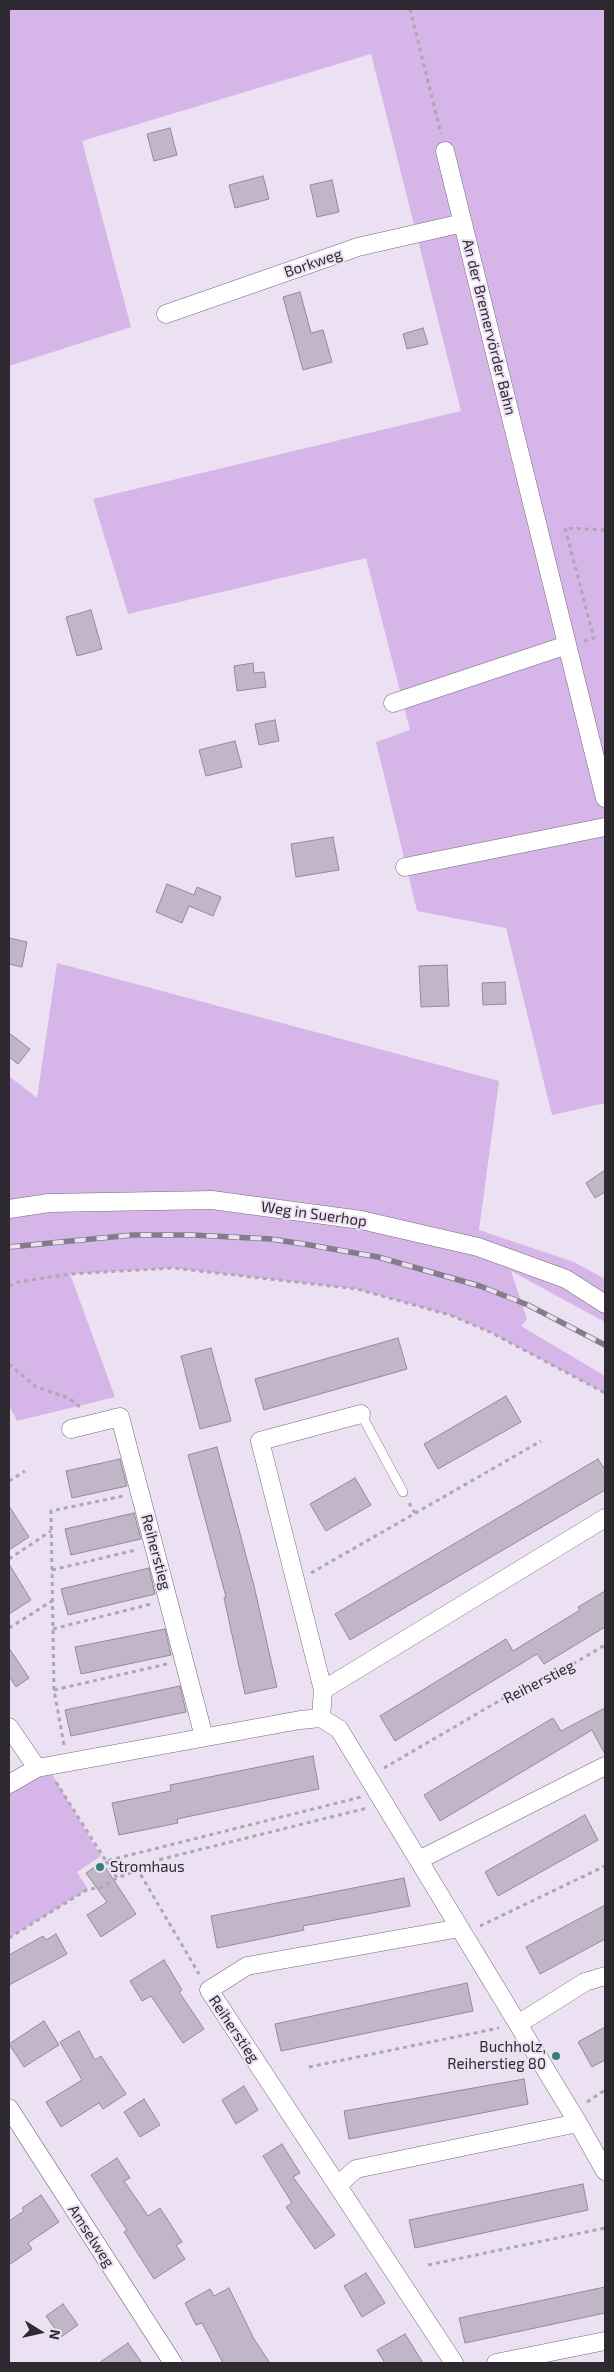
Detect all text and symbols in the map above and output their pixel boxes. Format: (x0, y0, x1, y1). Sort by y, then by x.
street label: An der Bremervörder Bahn (458, 237, 520, 417)
street label: Borkweg (282, 245, 344, 281)
street label: Weg in Suerhop (260, 1198, 368, 1230)
street label: Reiherstieg (137, 1512, 175, 1592)
street label: Reiherstieg (501, 1656, 577, 1708)
place label: Stromhaus (110, 1858, 185, 1876)
marker: Stromhaus (94, 1861, 106, 1873)
street label: Reiherstieg (205, 1992, 263, 2066)
place label: Buchholz, Reiherstieg 80 (447, 2038, 546, 2073)
marker: Buchholz, Reiherstieg 80 (550, 2050, 562, 2062)
street label: Amselweg (64, 2201, 118, 2271)
north arrow (15, 2307, 65, 2357)
text: N (46, 2328, 65, 2341)

